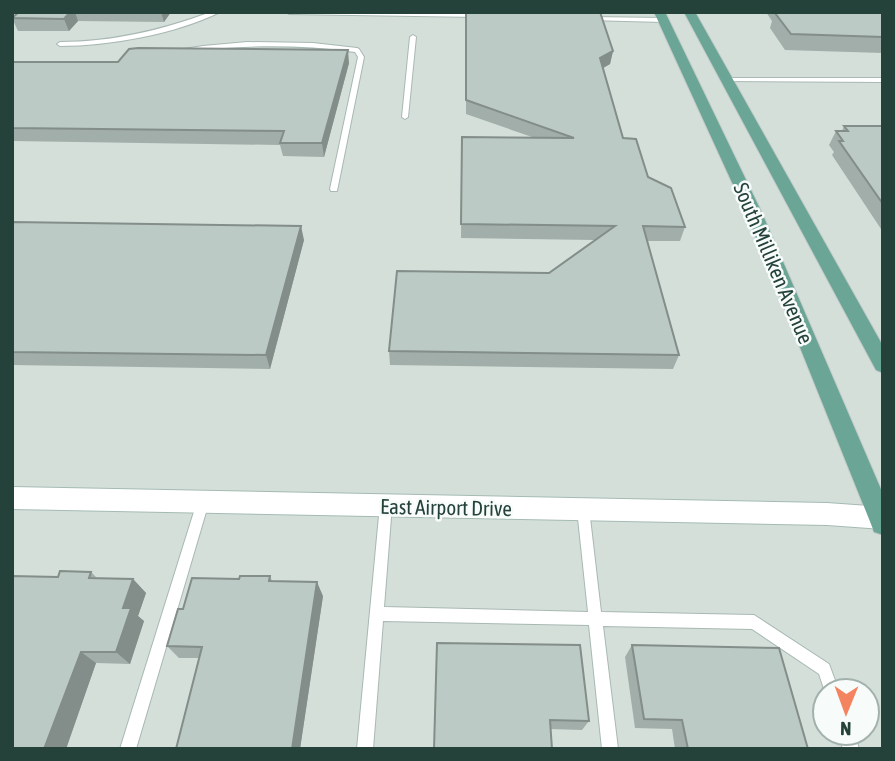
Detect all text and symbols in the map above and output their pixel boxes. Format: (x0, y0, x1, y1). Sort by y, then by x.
street label: South Milliken Avenue (729, 179, 819, 347)
street label: East Airport Drive (380, 494, 512, 520)
north arrow (811, 677, 881, 747)
text: N (840, 718, 852, 740)

